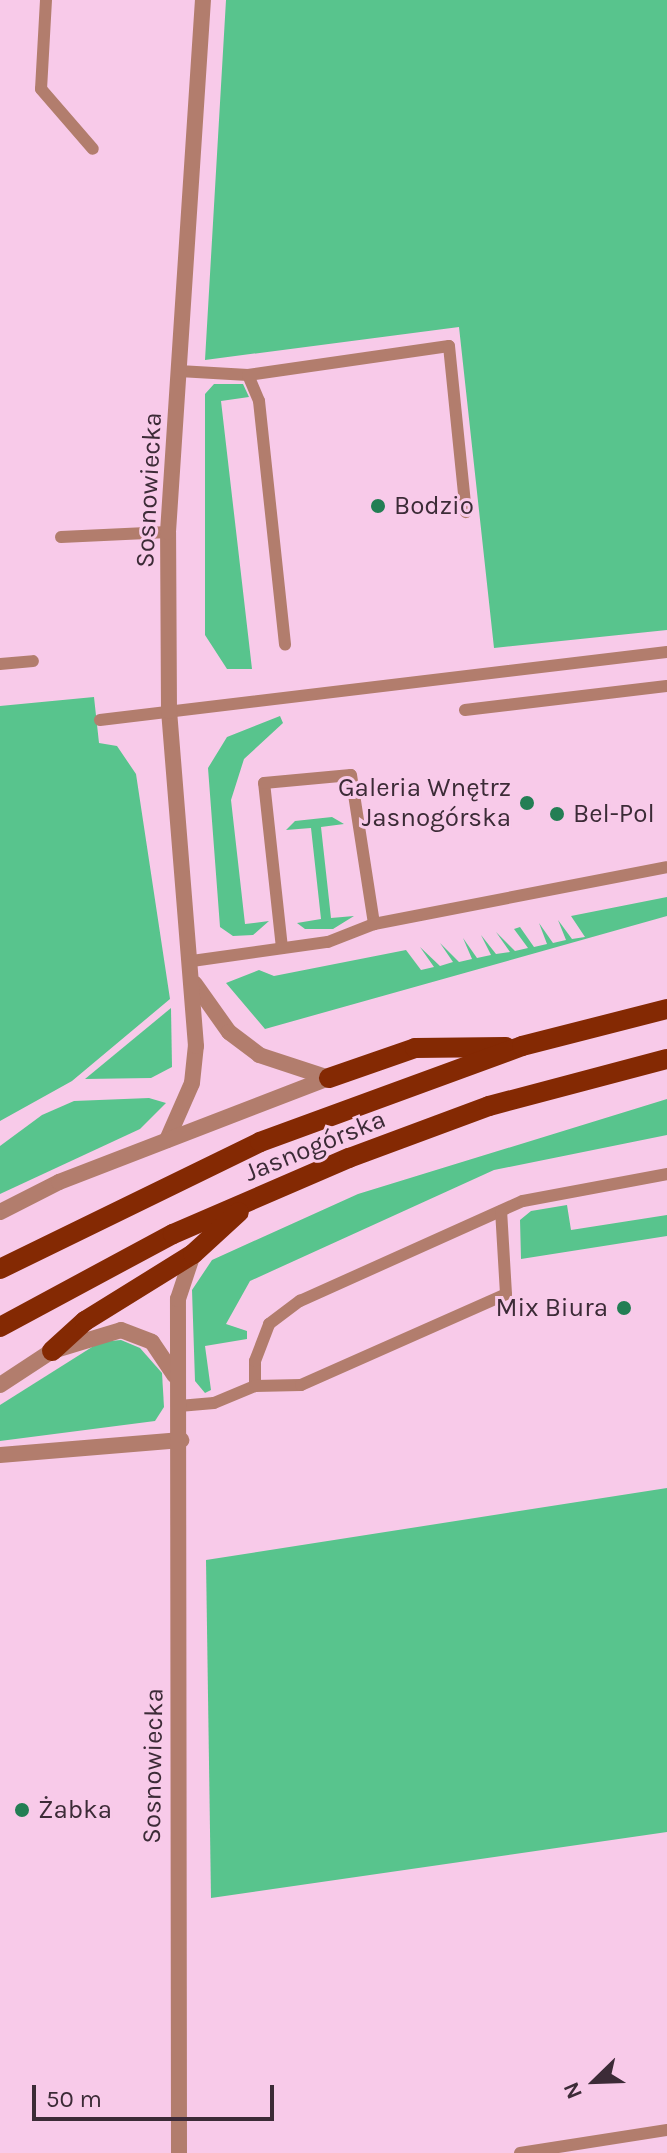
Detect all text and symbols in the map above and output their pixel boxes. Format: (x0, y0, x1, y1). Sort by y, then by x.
street label: Sosnowiecka (129, 411, 169, 569)
place label: Bodzio (394, 490, 474, 522)
marker: Bodzio (369, 497, 387, 515)
place label: Galeria Wnętrz Jasnogórska (338, 772, 511, 834)
marker: Galeria Wnętrz Jasnogórska (518, 794, 536, 812)
place label: Bel-Pol (573, 798, 655, 830)
marker: Bel-Pol (548, 805, 566, 823)
street label: Jasnogórska (240, 1104, 390, 1188)
place label: Mix Biura (495, 1292, 608, 1324)
marker: Mix Biura (615, 1299, 633, 1317)
street label: Sosnowiecka (136, 1688, 170, 1844)
place label: Żabka (38, 1794, 112, 1826)
marker: Żabka (13, 1801, 31, 1819)
north arrow (555, 2041, 635, 2121)
scale bar (36, 2069, 278, 2119)
text: N (558, 2078, 588, 2103)
text: 50 m (46, 2085, 102, 2113)

